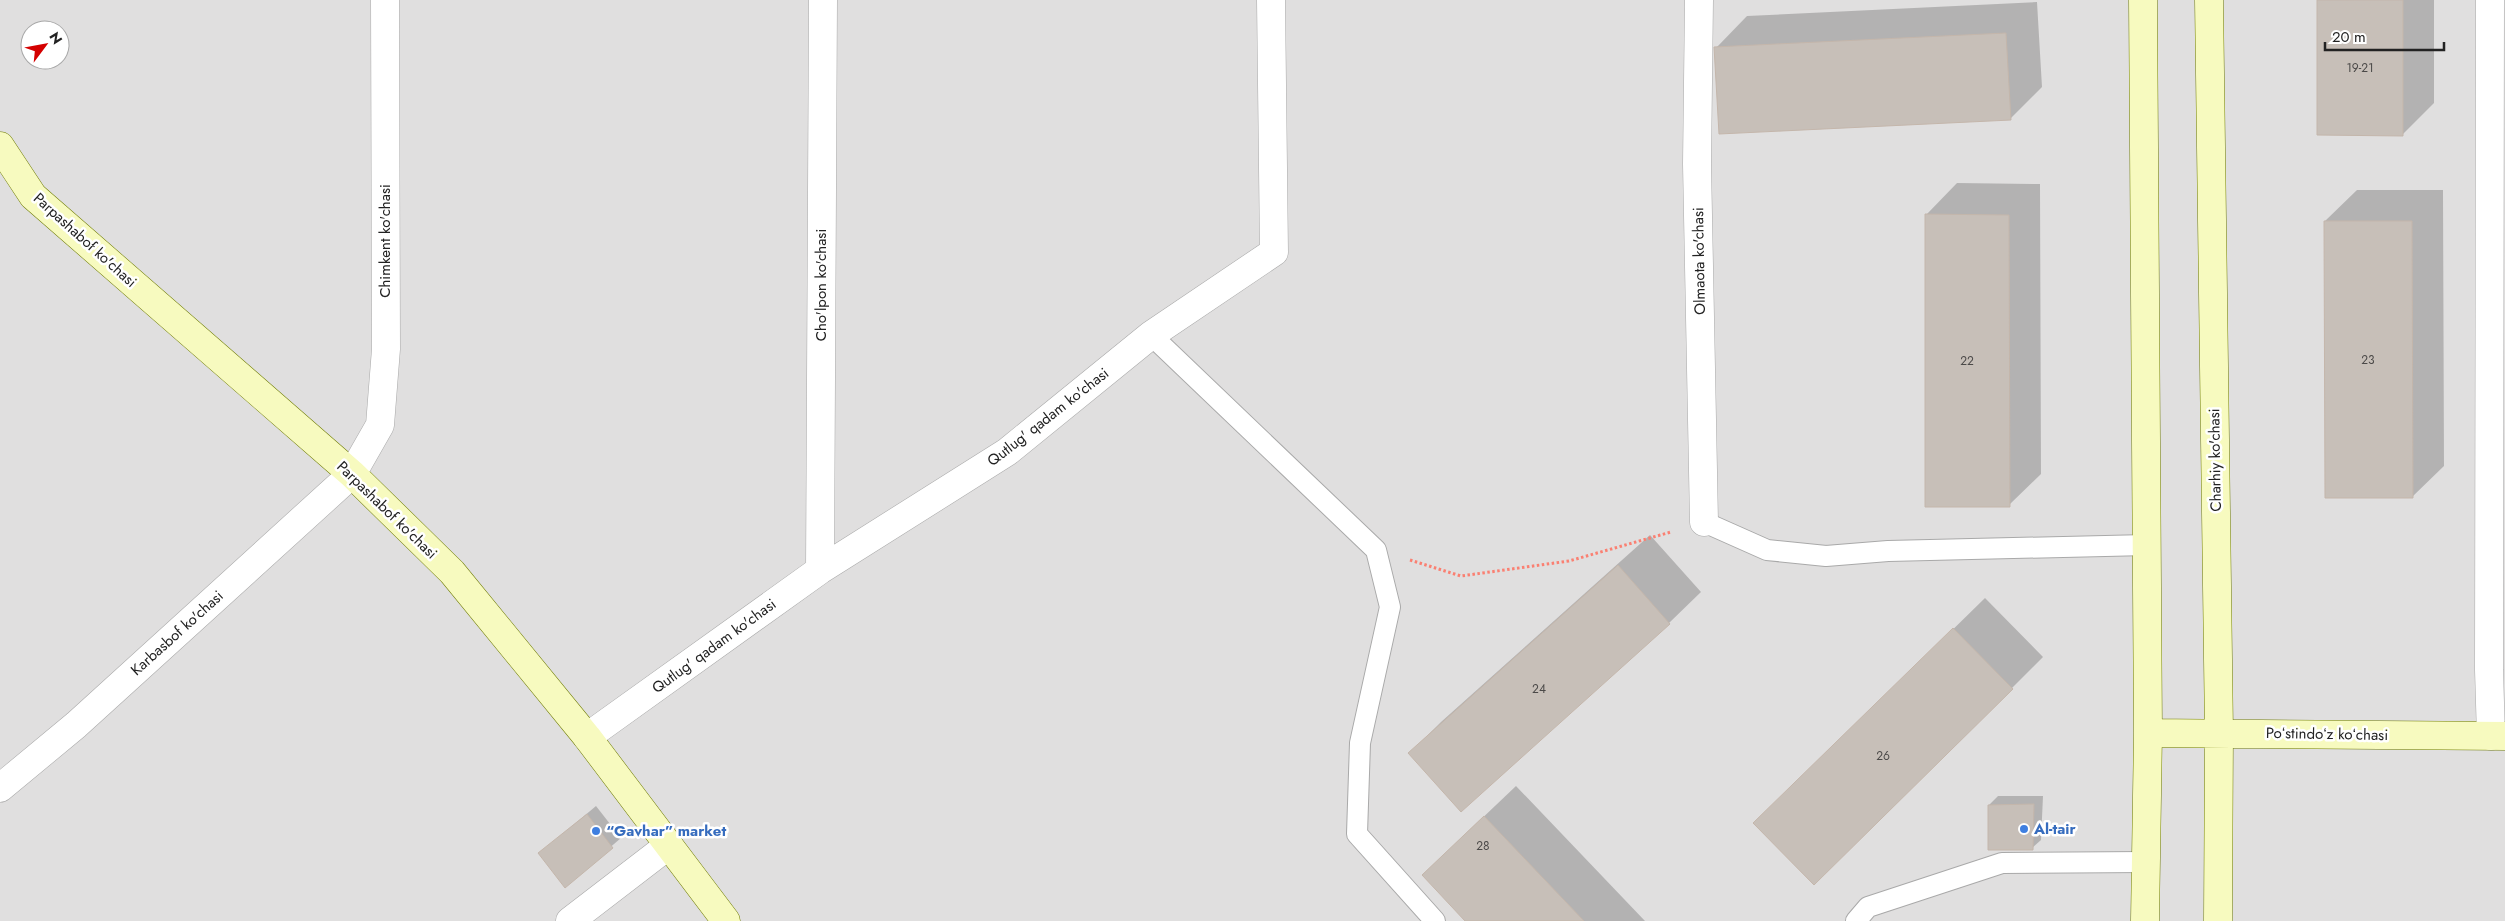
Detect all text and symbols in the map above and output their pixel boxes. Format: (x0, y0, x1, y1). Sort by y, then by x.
north arrow (20, 20, 70, 70)
scale bar (2325, 20, 2444, 52)
text: 20 m (2332, 26, 2366, 48)
text: N (45, 28, 67, 48)
house number: 19-21 (2346, 59, 2374, 77)
street label: Chimkent ko'chasi (374, 184, 396, 298)
street label: Parpashabof ko'chasi (28, 188, 142, 292)
street label: Olmaota ko'chasi (1687, 207, 1711, 315)
street label: Cho'lpon ko'chasi (810, 229, 832, 341)
house number: 23 (2361, 351, 2375, 369)
house number: 22 (1960, 352, 1974, 370)
street label: Qutlug' qadam ko'chasi (982, 362, 1114, 472)
street label: Charhiy ko'chasi (2203, 408, 2227, 512)
street label: Parpashabof ko'chasi (332, 456, 442, 564)
street label: Karbasbof ko'chasi (126, 585, 228, 681)
street label: Qutlug' qadam ko'chasi (647, 593, 781, 699)
house number: 24 (1532, 680, 1546, 698)
street label: Poʻstindoʻz koʻchasi (2266, 722, 2388, 746)
house number: 26 (1876, 747, 1890, 765)
place label: Al-tair (2033, 818, 2076, 840)
place label: “Gavhar” market (606, 820, 726, 842)
marker: Al-tair (2018, 823, 2030, 835)
marker: “Gavhar” market (590, 825, 602, 837)
house number: 28 (1476, 837, 1490, 855)

